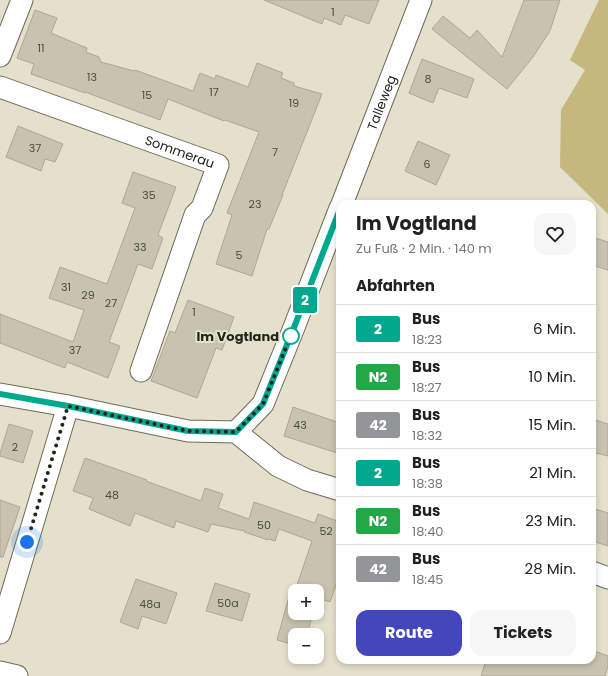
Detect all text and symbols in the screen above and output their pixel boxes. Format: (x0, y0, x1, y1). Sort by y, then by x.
house number: 1 (331, 4, 335, 20)
house number: 11 (37, 40, 45, 56)
house number: 13 (87, 69, 97, 85)
house number: 8 (425, 71, 432, 87)
street label: Talleweg (363, 72, 401, 133)
house number: 17 (209, 84, 219, 100)
house number: 15 (142, 87, 152, 103)
house number: 19 (289, 95, 299, 111)
street label: Sommerau (142, 131, 217, 173)
house number: 37 (29, 140, 41, 156)
house number: 7 (272, 144, 278, 160)
house number: 6 (424, 156, 431, 172)
house number: 35 (142, 187, 156, 203)
house number: 23 (249, 196, 261, 212)
text: Im Vogtland (356, 210, 477, 237)
button: heart (534, 213, 576, 255)
house number: 33 (134, 239, 146, 255)
text: Zu Fuß · 2 Min. · 140 m (356, 239, 492, 258)
house number: 5 (236, 247, 243, 263)
text: Abfahrten (356, 275, 435, 296)
house number: 31 (61, 279, 71, 295)
house number: 29 (81, 287, 95, 303)
line badge: 2 (292, 287, 318, 313)
text: 2 (301, 290, 309, 310)
house number: 27 (105, 295, 117, 311)
house number: 1 (192, 304, 196, 320)
text: Bus (412, 308, 440, 329)
text: 6 Min. (533, 318, 576, 339)
text: 2 (374, 319, 382, 339)
place label: Im Vogtland (197, 327, 279, 346)
marker: Im Vogtland (282, 327, 300, 345)
text: 18:23 (412, 330, 442, 349)
house number: 37 (69, 342, 81, 358)
text: Bus (412, 356, 440, 377)
text: 10 Min. (528, 366, 576, 387)
text: N2 (369, 367, 387, 387)
text: 18:27 (412, 378, 442, 397)
text: Bus (412, 404, 440, 425)
text: 15 Min. (528, 414, 576, 435)
text: 42 (369, 415, 387, 435)
house number: 43 (293, 417, 307, 433)
text: 18:32 (412, 426, 442, 445)
house number: 2 (12, 439, 18, 455)
text: Bus (412, 452, 440, 473)
text: 21 Min. (529, 462, 576, 483)
text: 2 (374, 463, 382, 483)
text: 18:38 (412, 474, 443, 493)
house number: 48 (105, 487, 119, 503)
text: Bus (412, 500, 440, 521)
text: 23 Min. (525, 510, 576, 531)
text: N2 (369, 511, 387, 531)
house number: 50 (257, 517, 271, 533)
text: 18:40 (412, 522, 443, 541)
house number: 52 (319, 523, 333, 539)
your location (17, 532, 37, 552)
text: Bus (412, 548, 440, 569)
text: 28 Min. (525, 558, 576, 579)
text: 42 (369, 559, 387, 579)
text: 18:45 (412, 570, 443, 589)
map controls (288, 584, 324, 664)
button: + (288, 584, 324, 620)
house number: 50a (217, 595, 239, 611)
house number: 48a (139, 596, 161, 612)
button: Route (356, 610, 462, 656)
button: Tickets (470, 610, 576, 656)
button: − (288, 628, 324, 664)

